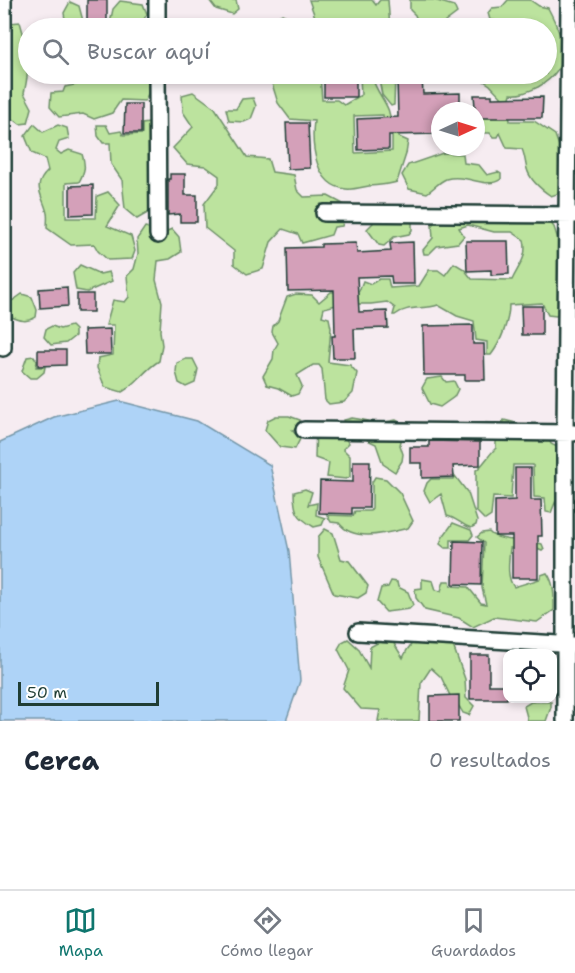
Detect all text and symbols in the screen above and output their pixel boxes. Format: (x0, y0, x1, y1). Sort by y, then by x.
search box (18, 18, 557, 84)
icon: search (39, 35, 72, 68)
text: Buscar aquí (87, 37, 210, 66)
north arrow (431, 102, 485, 156)
map controls (503, 649, 557, 703)
button: locate (503, 649, 557, 703)
scale bar (18, 679, 159, 706)
text: 50 m (27, 682, 67, 703)
text: Cerca (24, 743, 99, 778)
text: 0 resultados (429, 747, 551, 773)
tab: Mapa (59, 904, 103, 961)
tab: Cómo llegar (220, 904, 314, 961)
tab: Guardados (431, 904, 516, 961)

